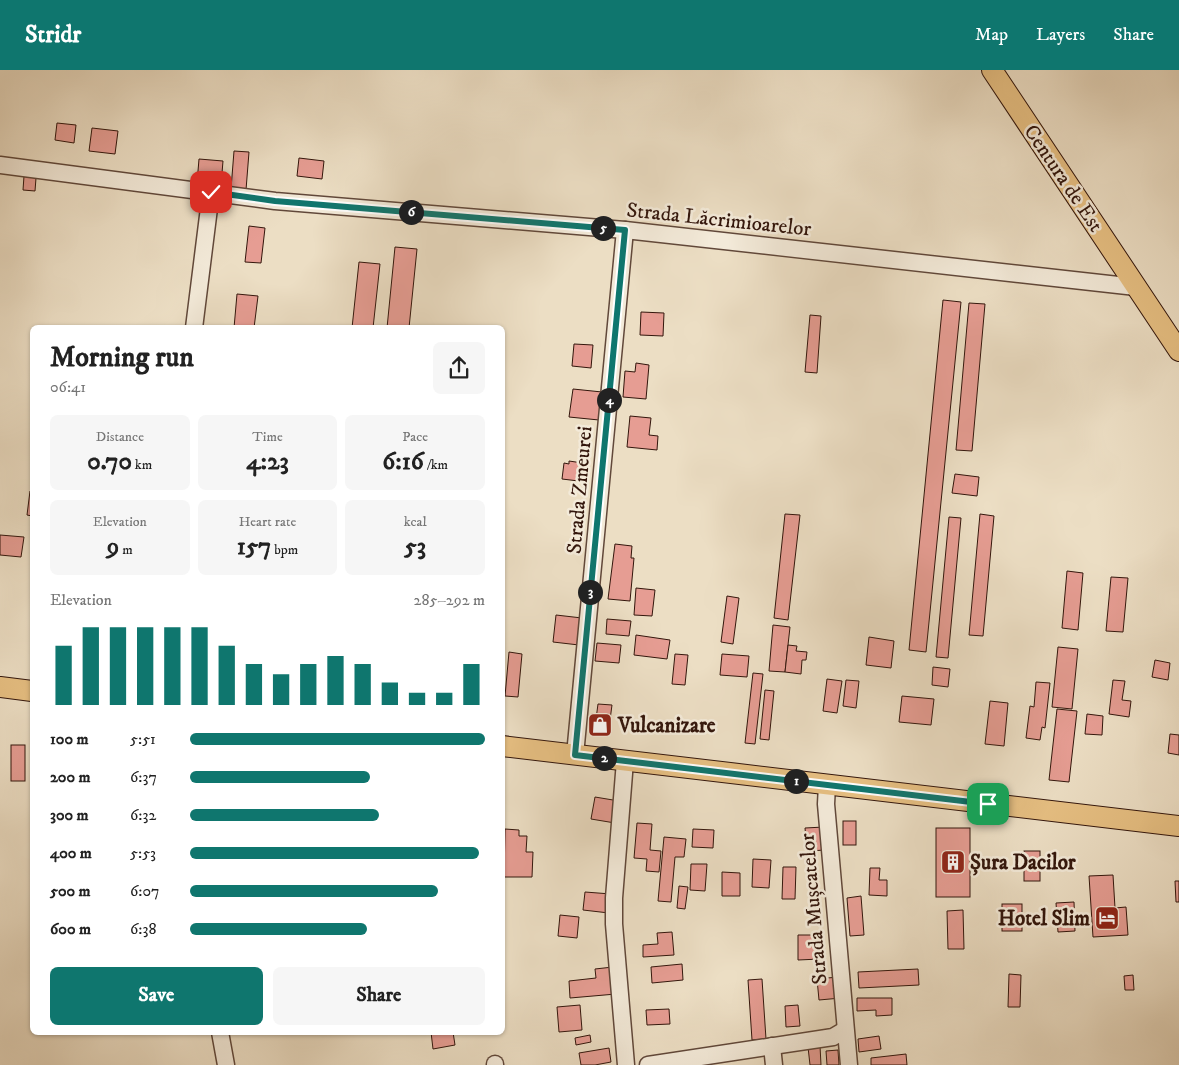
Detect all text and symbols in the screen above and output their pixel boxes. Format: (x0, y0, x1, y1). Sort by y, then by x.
text: Stridr (25, 20, 81, 50)
text: Map (975, 24, 1008, 46)
text: Layers (1036, 24, 1085, 46)
text: Share (1113, 24, 1154, 46)
street label: Centura de Est (1018, 120, 1109, 237)
pin (190, 171, 232, 213)
icon: check (197, 178, 225, 206)
street label: Strada Lăcrimioarelor (625, 197, 813, 243)
pin: 6 (398, 200, 424, 224)
text: 6 (408, 203, 415, 221)
pin: 5 (590, 216, 616, 240)
text: 5 (600, 219, 607, 237)
text: Morning run (50, 340, 194, 375)
button: share (433, 342, 485, 394)
text: 06:41 (50, 377, 86, 397)
pin: 4 (596, 388, 622, 412)
text: 4 (605, 391, 614, 409)
street label: Strada Zmeurei (561, 425, 599, 555)
text: Distance (96, 428, 144, 446)
text: Time (252, 428, 283, 446)
text: Pace (402, 428, 428, 446)
text: 0.70 (87, 446, 132, 477)
text: 4:23 (246, 446, 289, 477)
text: 6:16 (382, 446, 424, 477)
text: km (132, 456, 152, 474)
text: /km (424, 456, 448, 474)
text: Elevation (93, 513, 147, 531)
text: Heart rate (239, 513, 296, 531)
text: kcal (404, 513, 427, 531)
text: 9 (107, 531, 119, 562)
text: 157 (237, 531, 271, 562)
text: 53 (404, 531, 426, 562)
text: m (119, 541, 133, 559)
text: bpm (271, 541, 298, 559)
pin: 3 (578, 580, 602, 604)
text: 3 (588, 583, 593, 601)
text: Elevation (50, 590, 112, 610)
text: 285–292 m (414, 590, 485, 610)
shop icon: Vulcanizare (587, 712, 613, 738)
place label: Vulcanizare (617, 713, 716, 739)
text: 100 m (50, 729, 89, 749)
text: 5:51 (130, 729, 156, 749)
pin: 2 (592, 746, 616, 770)
text: 2 (601, 749, 608, 767)
text: 200 m (50, 767, 91, 787)
text: 6:37 (130, 767, 157, 787)
pin: 1 (784, 768, 808, 794)
text: 1 (794, 772, 799, 790)
pin (967, 783, 1009, 825)
icon: arrive (974, 790, 1002, 818)
text: 300 m (50, 805, 89, 825)
text: 6:32 (130, 805, 156, 825)
street label: Strada Mușcatelor (794, 832, 834, 986)
text: 400 m (50, 843, 92, 863)
text: 5:53 (130, 843, 156, 863)
building icon: Șura Dacilor (940, 849, 966, 875)
place label: Șura Dacilor (970, 850, 1077, 876)
text: 500 m (50, 881, 91, 901)
text: 6:07 (130, 881, 160, 901)
hotel icon: Hotel Slim (1094, 905, 1120, 931)
place label: Hotel Slim (998, 906, 1090, 932)
text: 600 m (50, 919, 91, 939)
text: 6:38 (130, 919, 156, 939)
button: Save (50, 967, 263, 1025)
button: Share (273, 967, 485, 1025)

